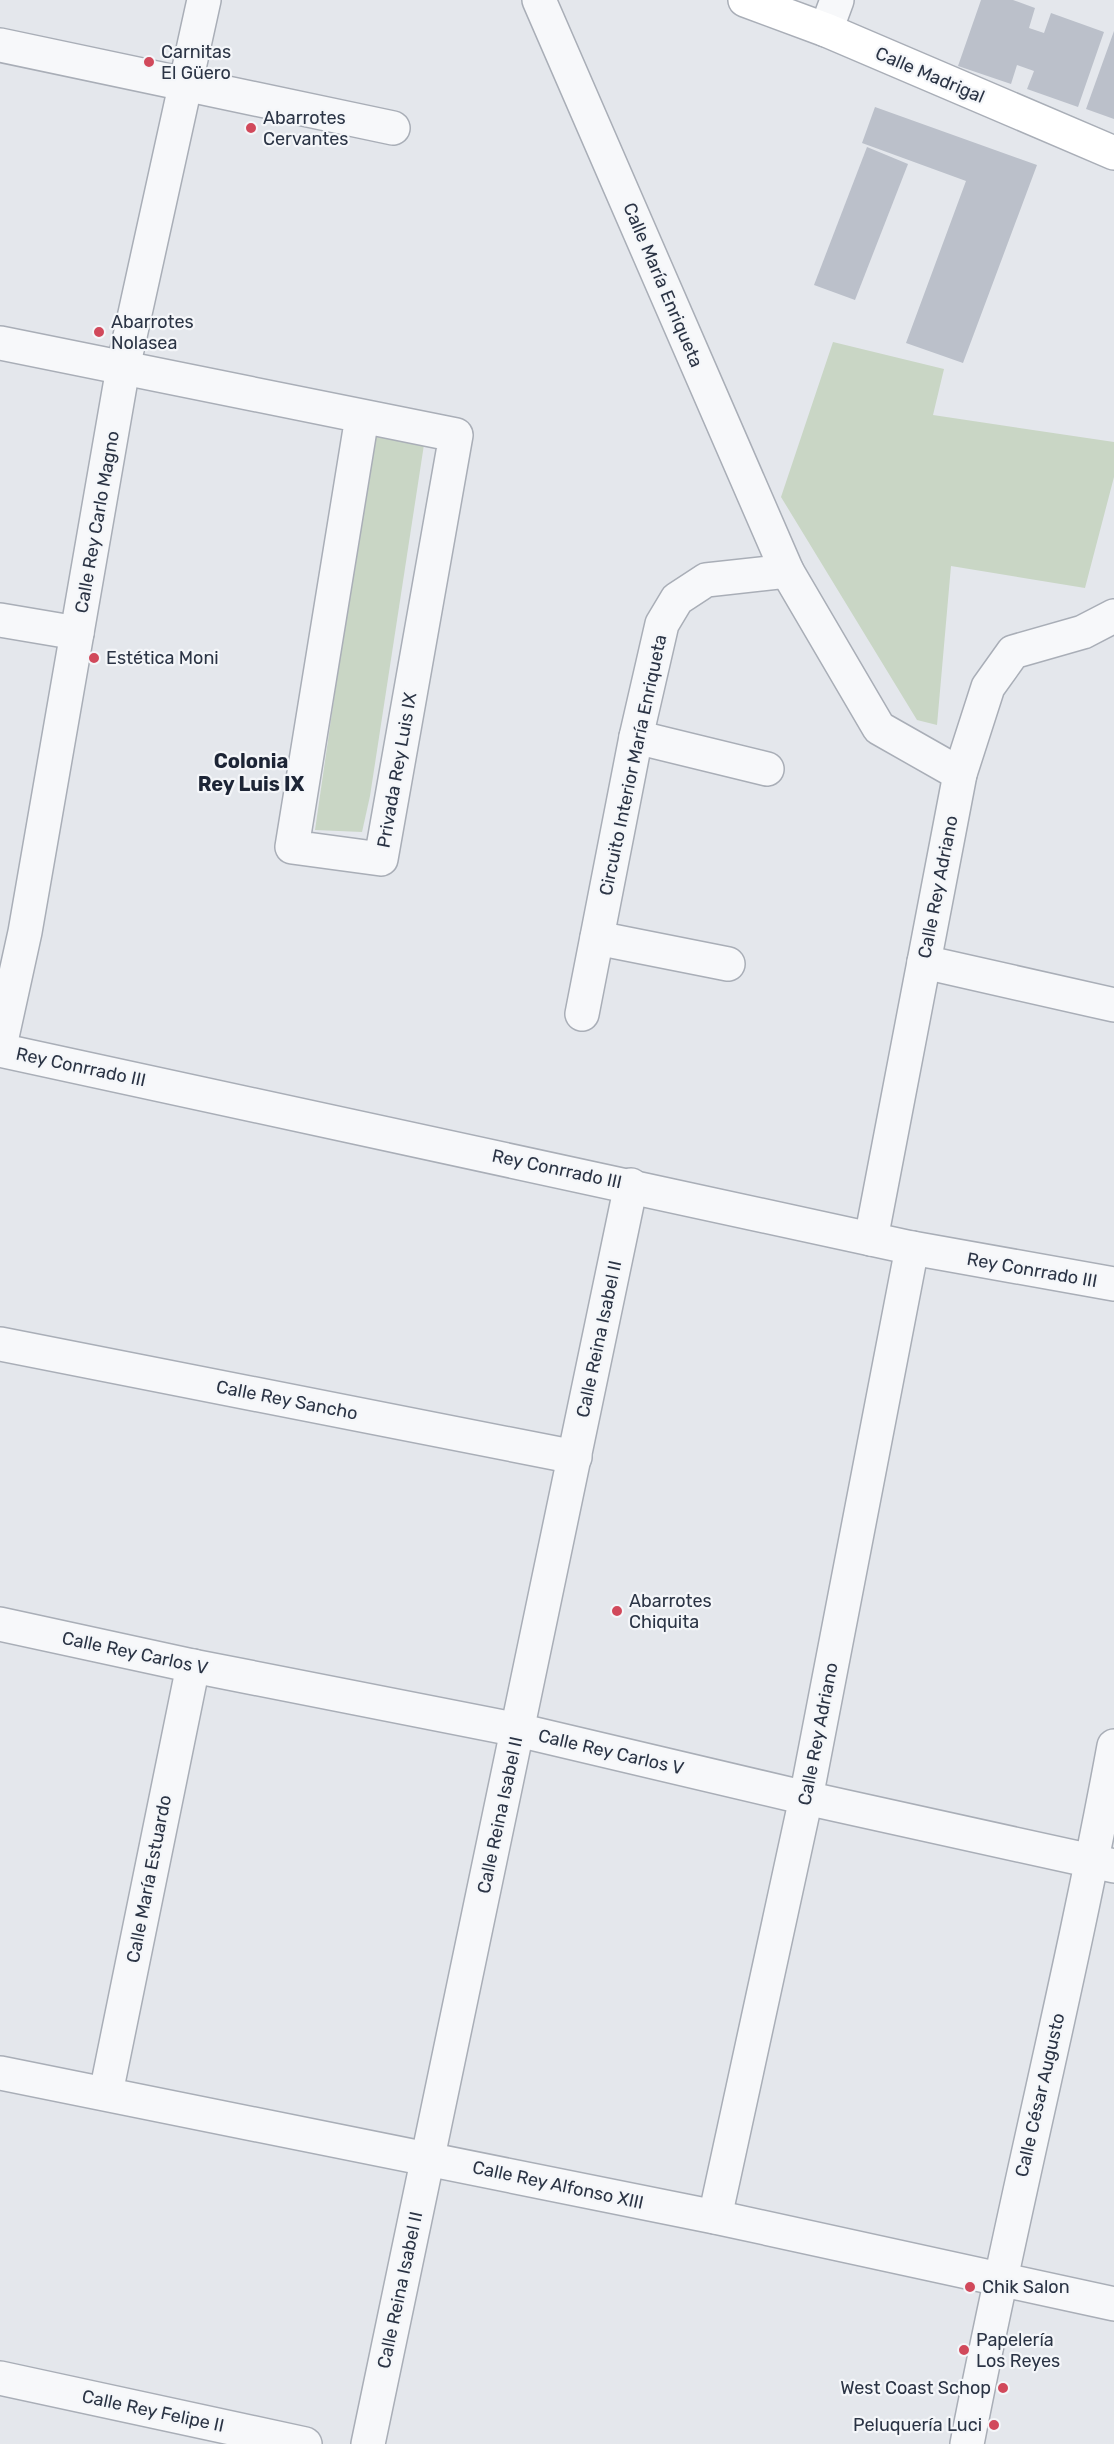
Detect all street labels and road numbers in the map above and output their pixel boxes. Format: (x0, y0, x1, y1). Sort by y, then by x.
street label: Calle Madrigal (872, 42, 988, 108)
street label: Calle María Enriqueta (618, 199, 708, 371)
street label: Calle Rey Carlo Magno (70, 429, 124, 615)
street label: Circuito Interior María Enriqueta (595, 632, 671, 898)
street label: Privada Rey Luis IX (372, 691, 422, 849)
street label: Calle Rey Adriano (913, 814, 963, 960)
street label: Rey Conrrado III (14, 1043, 148, 1091)
street label: Rey Conrrado III (490, 1145, 624, 1193)
street label: Rey Conrrado III (965, 1248, 1099, 1292)
street label: Calle Reina Isabel II (572, 1258, 626, 1420)
street label: Calle Rey Sancho (214, 1375, 360, 1425)
street label: Calle Rey Carlos V (60, 1627, 210, 1679)
street label: Calle Rey Adriano (793, 1661, 843, 1807)
street label: Calle Rey Carlos V (536, 1725, 686, 1779)
street label: Calle Reina Isabel II (473, 1734, 527, 1896)
street label: Calle María Estuardo (122, 1793, 176, 1965)
street label: Calle César Augusto (1010, 2011, 1070, 2179)
street label: Calle Rey Alfonso XIII (470, 2156, 646, 2214)
street label: Calle Reina Isabel II (373, 2209, 427, 2371)
street label: Calle Rey Felipe II (80, 2385, 226, 2437)

